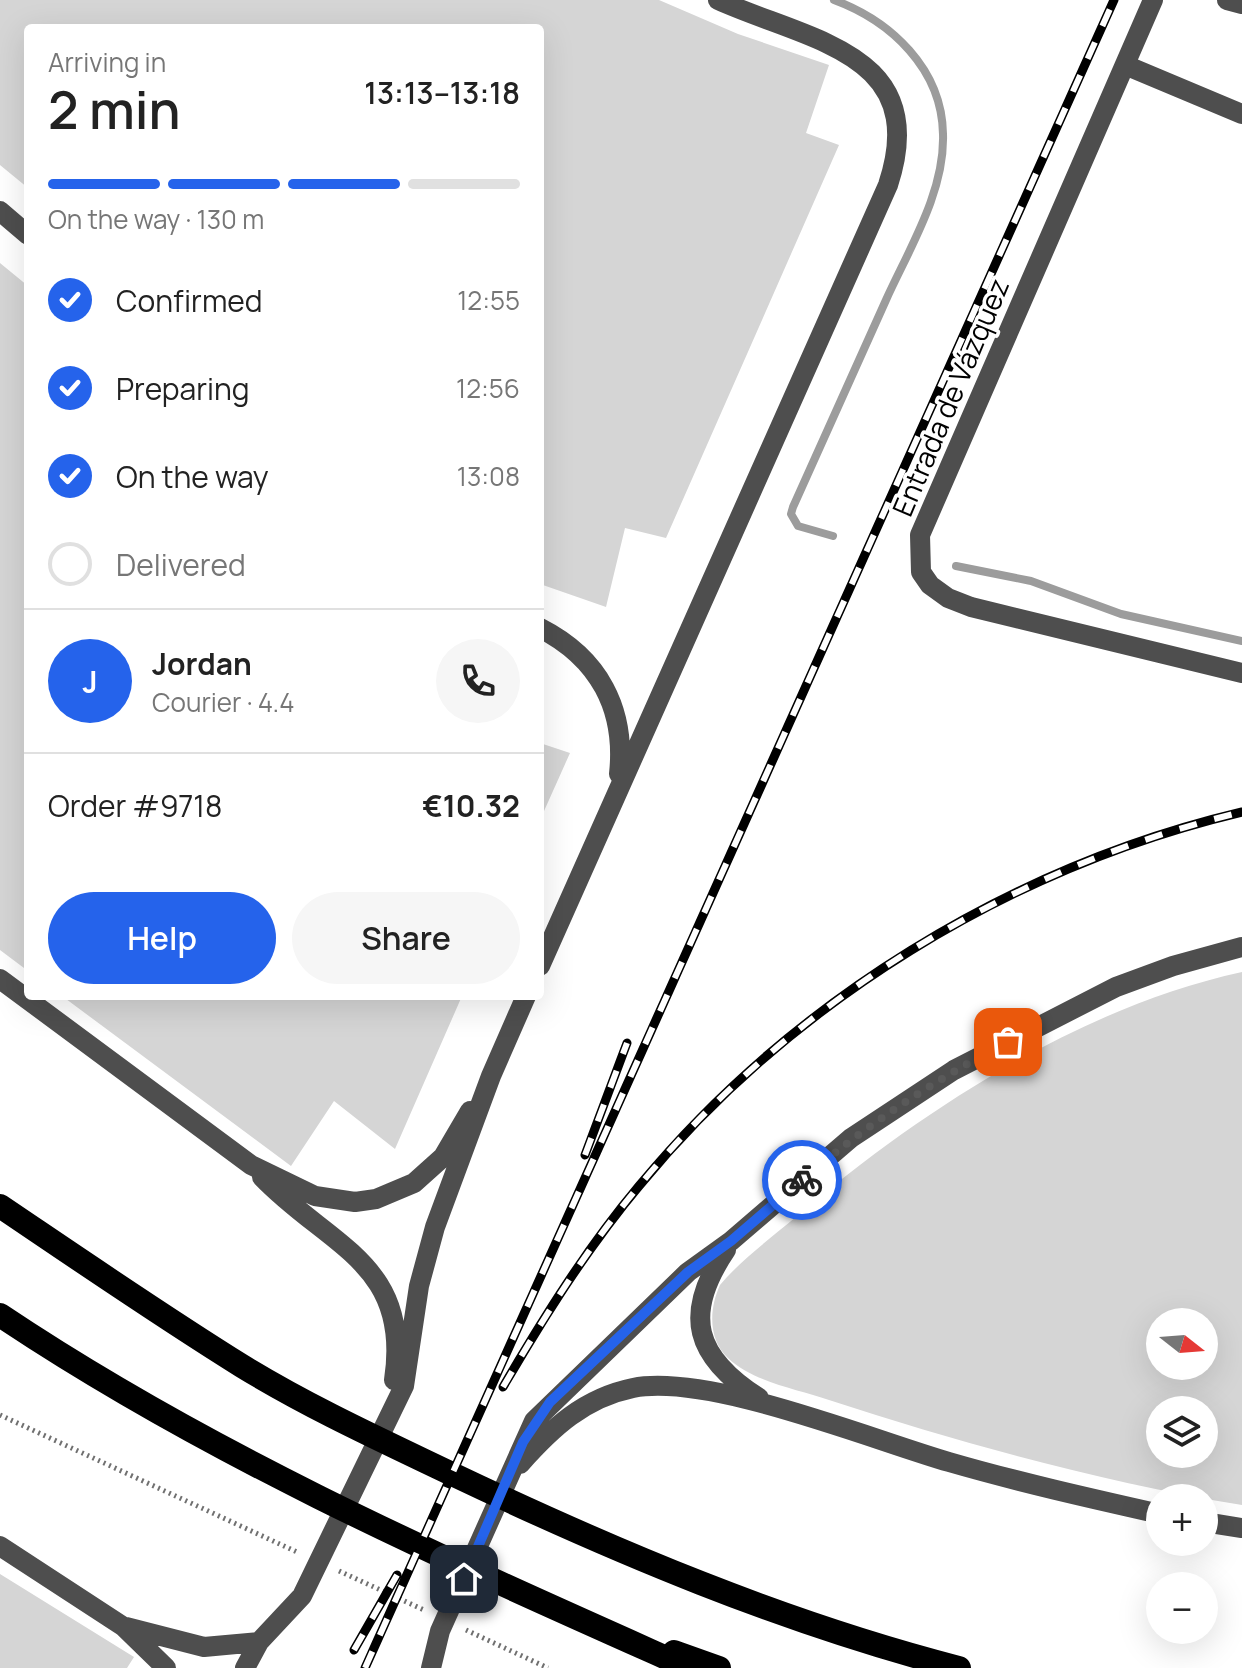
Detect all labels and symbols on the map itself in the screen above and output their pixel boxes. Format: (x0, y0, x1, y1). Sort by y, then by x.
street label: Entrada de Vázquez (883, 272, 1017, 522)
pin (974, 1008, 1042, 1076)
courier (762, 1140, 842, 1220)
north arrow (1146, 1308, 1218, 1380)
pin (430, 1545, 498, 1613)

